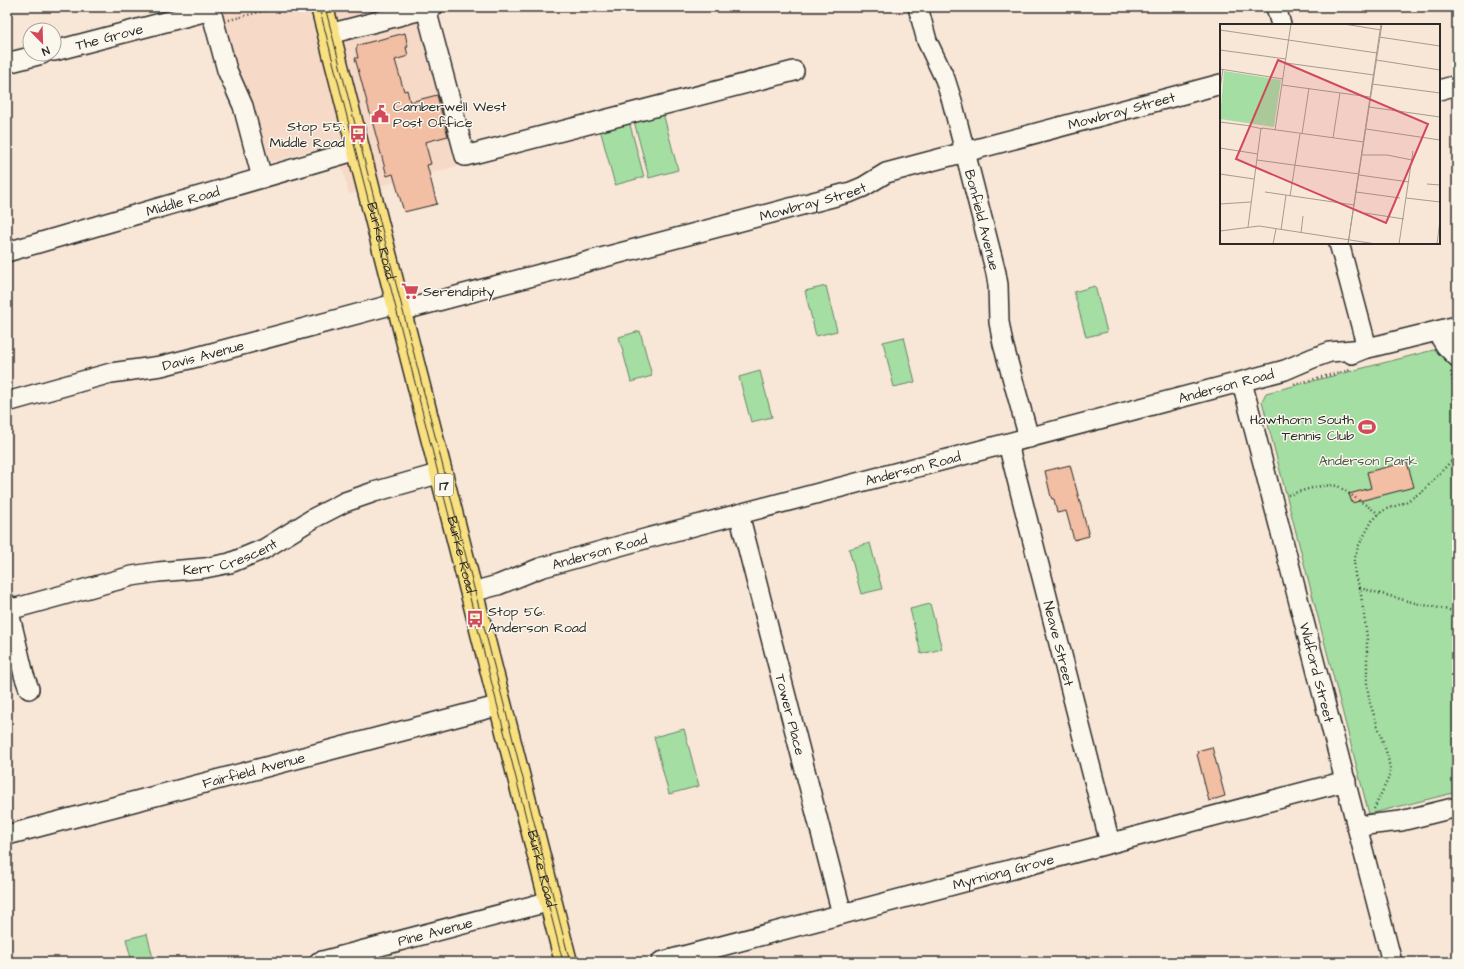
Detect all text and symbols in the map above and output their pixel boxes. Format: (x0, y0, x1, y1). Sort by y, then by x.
street label: The Grove (73, 19, 146, 56)
north arrow (22, 22, 62, 62)
inset map (1220, 24, 1440, 244)
text: N (40, 42, 52, 59)
street label: Mowbray Street (1066, 88, 1178, 135)
place label: Camberwell West Post Office (393, 97, 507, 133)
public building icon: Camberwell West Post Office (370, 104, 390, 124)
place label: Stop 55: Middle Road (269, 117, 346, 153)
bus stop icon: Stop 55: Middle Road (348, 124, 368, 144)
street label: Bonfield Avenue (959, 168, 1004, 273)
street label: Mowbray Street (757, 178, 870, 227)
street label: Middle Road (144, 182, 222, 222)
street label: Burke Road (361, 200, 400, 281)
supermarket icon: Serendipity (400, 281, 420, 301)
place label: Serendipity (423, 282, 495, 302)
street label: Davis Avenue (160, 336, 247, 376)
street label: Anderson Road (1176, 364, 1276, 409)
place label: Hawthorn South Tennis Club (1250, 410, 1354, 446)
sports icon: Hawthorn South Tennis Club (1357, 417, 1377, 437)
street label: Anderson Road (863, 447, 963, 491)
park label: Anderson Park (1319, 451, 1418, 471)
road number: 17 (435, 474, 453, 496)
street label: Burke Road (441, 514, 480, 595)
street label: Anderson Road (550, 530, 650, 575)
street label: Kerr Crescent (182, 534, 282, 581)
street label: Neave Street (1038, 599, 1079, 689)
place label: Stop 56: Anderson Road (488, 602, 586, 638)
bus stop icon: Stop 56: Anderson Road (465, 609, 485, 629)
street label: Widford Street (1294, 621, 1339, 725)
street label: Tower Place (770, 672, 810, 758)
street label: Fairfield Avenue (200, 748, 308, 794)
street label: Burke Road (522, 828, 561, 909)
street label: Myrniong Grove (951, 849, 1057, 895)
street label: Pine Avenue (396, 913, 475, 952)

